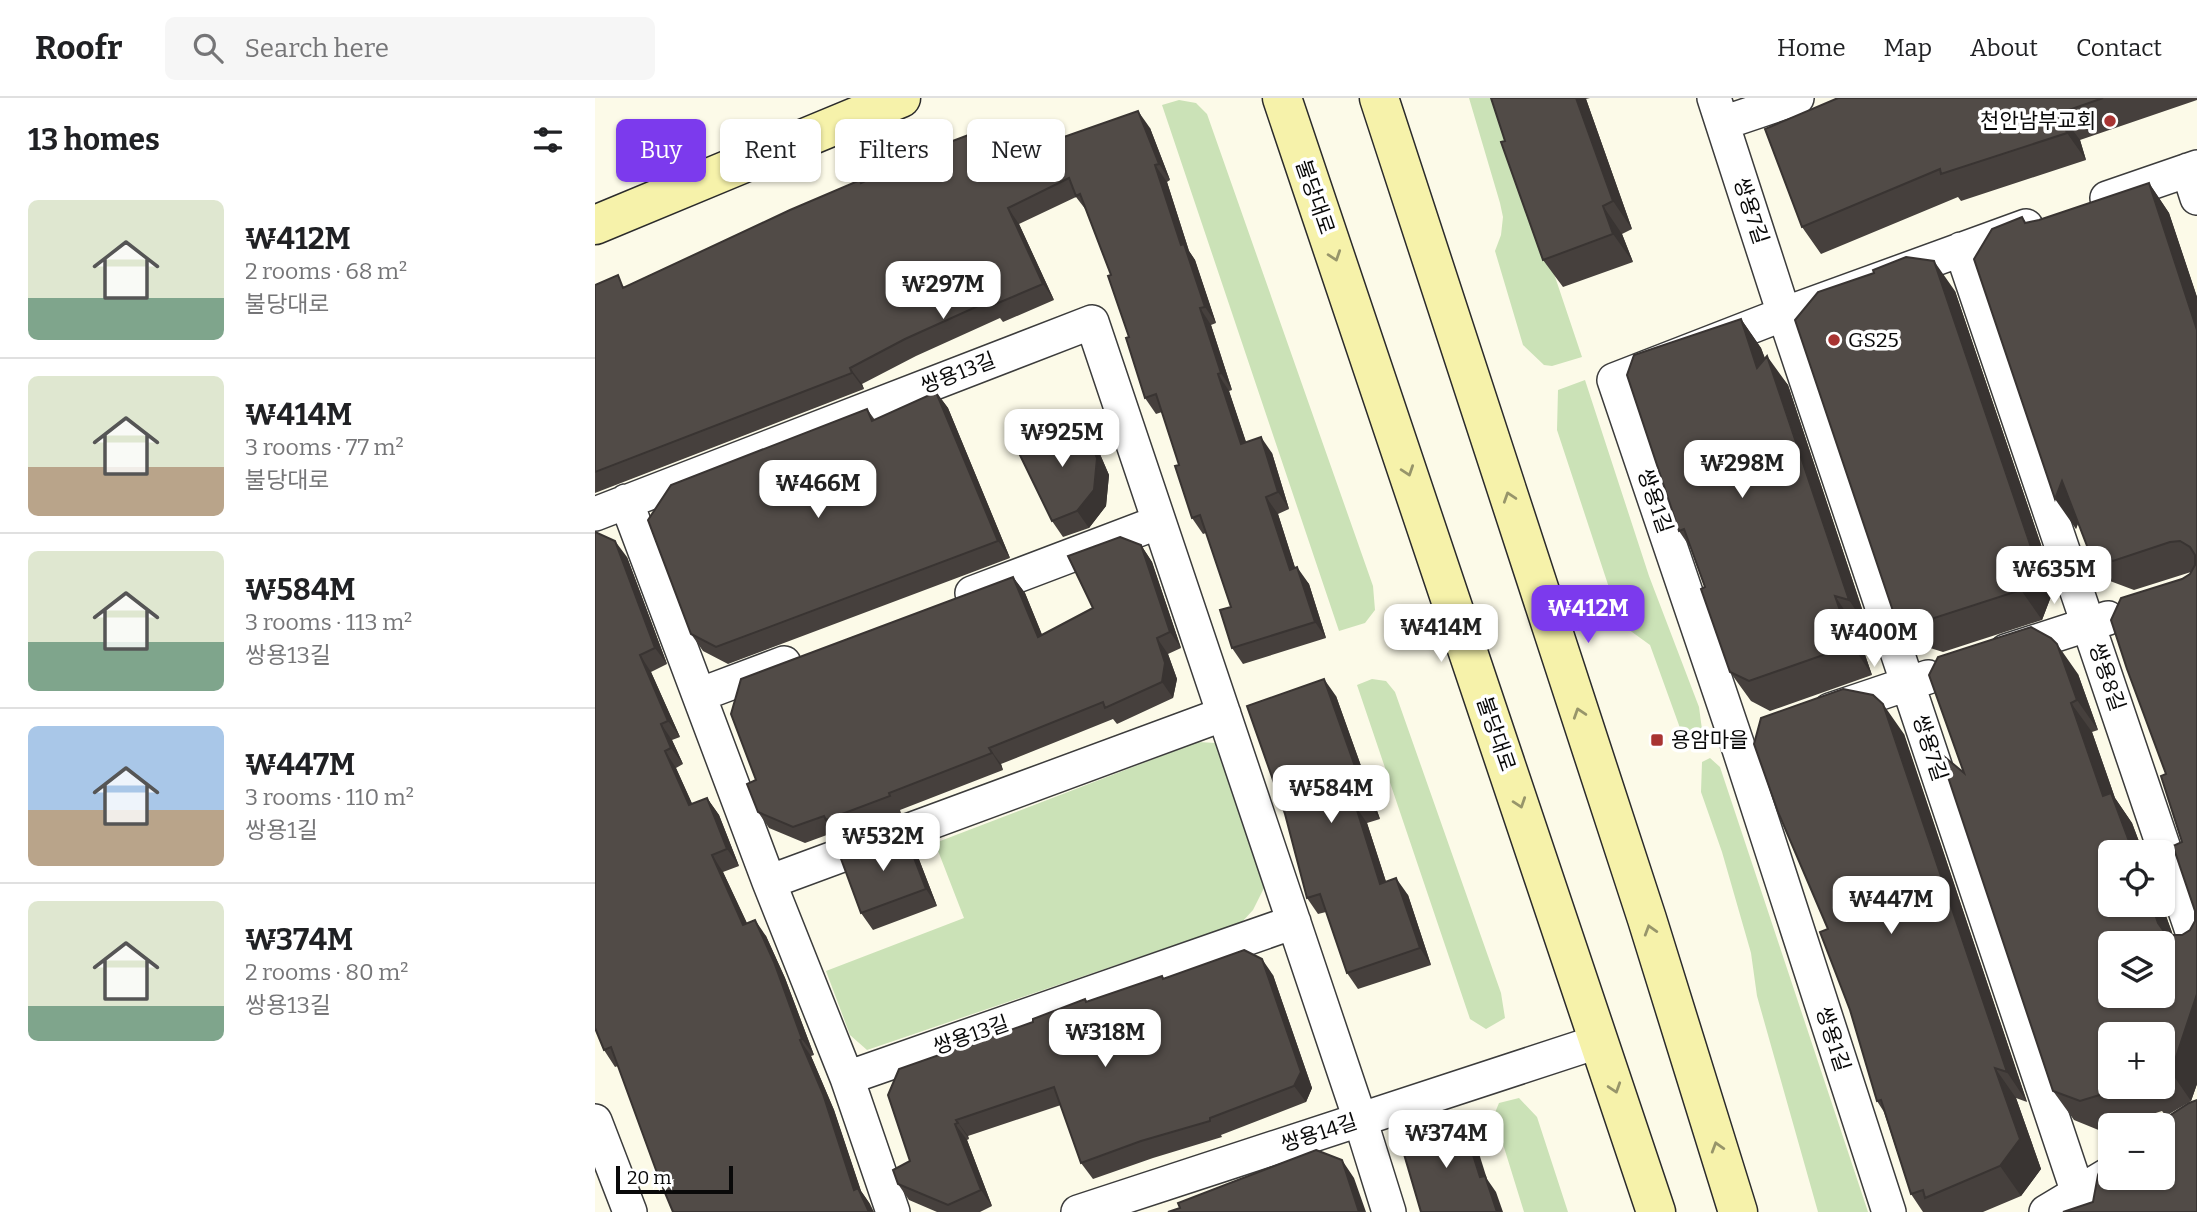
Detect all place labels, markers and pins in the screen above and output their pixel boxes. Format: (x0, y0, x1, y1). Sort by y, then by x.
place label: 천안남부교회 (1980, 108, 2096, 134)
marker: 천안남부교회 (2102, 113, 2118, 129)
pin: ₩297M (894, 262, 992, 321)
place label: GS25 (1848, 327, 1899, 353)
marker: GS25 (1826, 332, 1842, 348)
pin: ₩925M (1013, 410, 1111, 469)
pin: ₩298M (1693, 440, 1791, 500)
pin: ₩466M (769, 460, 867, 520)
pin: ₩635M (2005, 546, 2103, 606)
pin: ₩412M (1539, 586, 1637, 645)
pin: ₩414M (1392, 604, 1490, 664)
pin: ₩400M (1825, 610, 1923, 669)
place label: 용암마을 (1671, 727, 1748, 753)
marker: 용암마을 (1649, 732, 1665, 748)
pin: ₩584M (1282, 766, 1380, 825)
pin: ₩532M (834, 814, 932, 873)
pin: ₩447M (1842, 876, 1940, 936)
pin: ₩318M (1056, 1010, 1154, 1069)
pin: ₩374M (1397, 1110, 1495, 1170)

